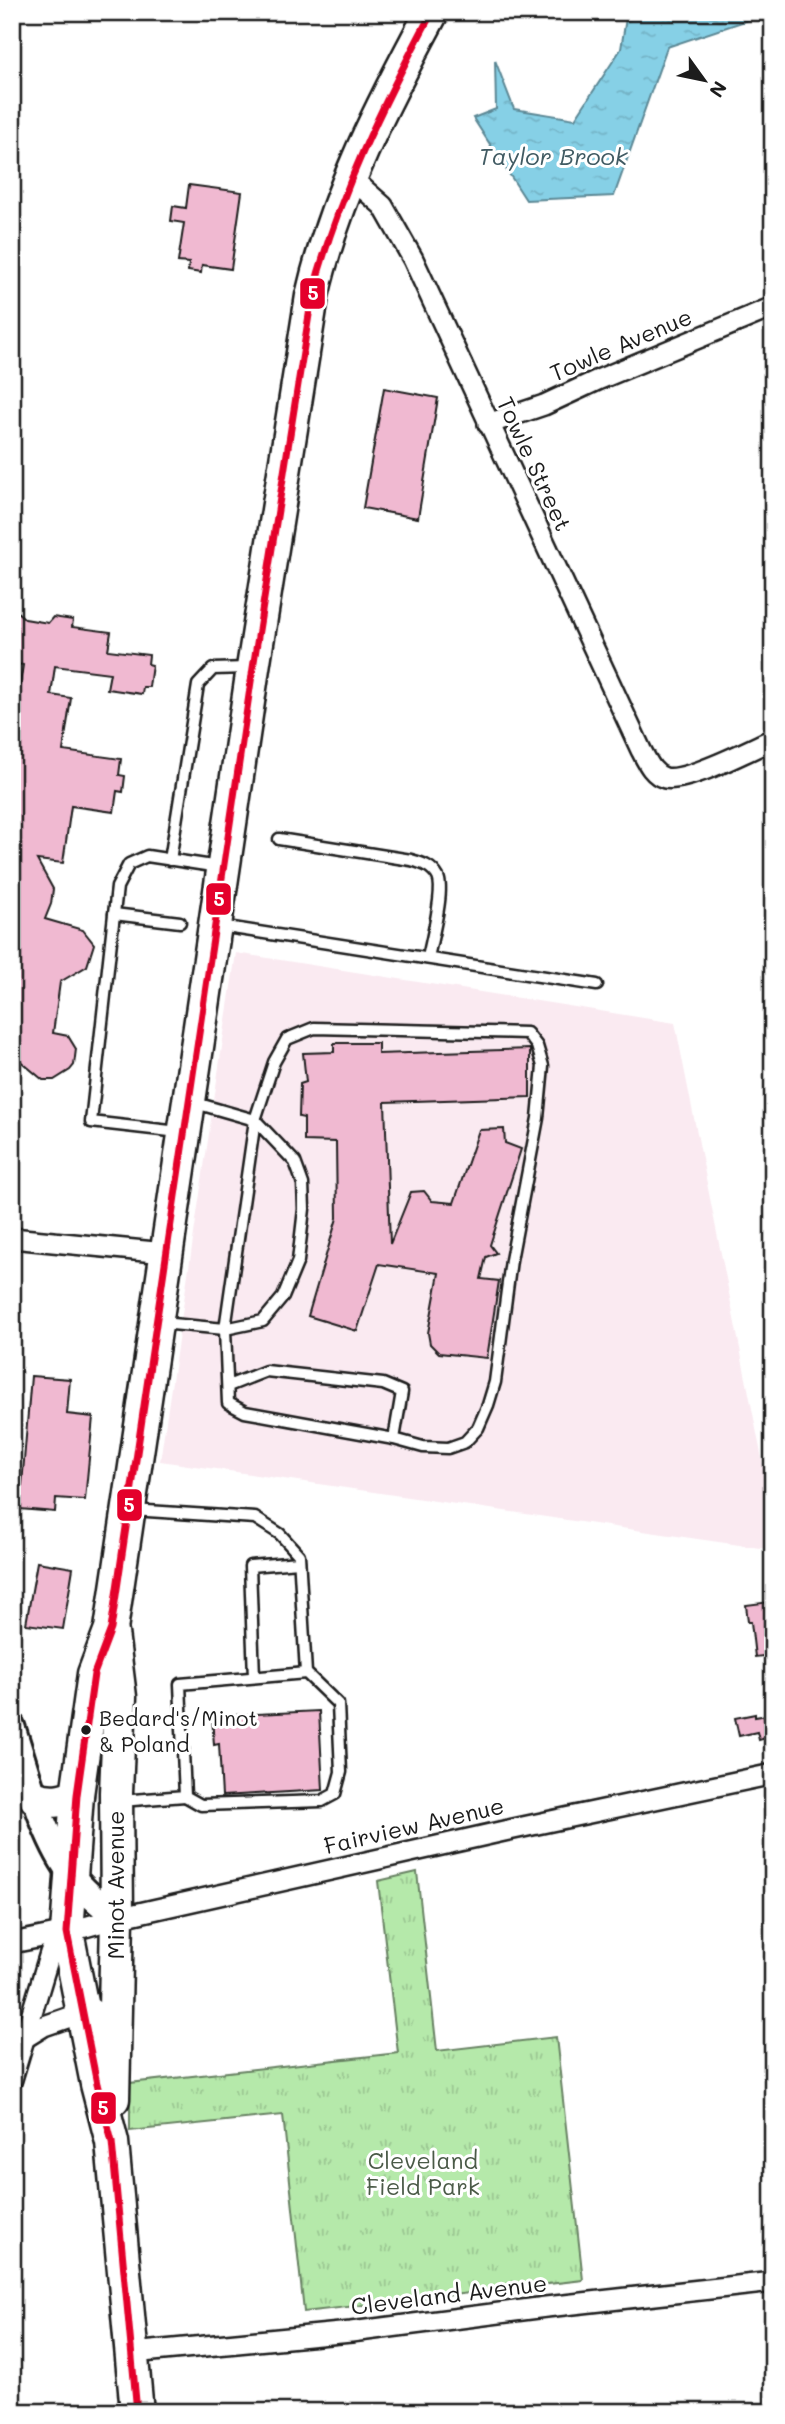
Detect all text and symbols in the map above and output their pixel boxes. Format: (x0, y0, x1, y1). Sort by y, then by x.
north arrow (670, 46, 740, 116)
text: N (704, 77, 733, 102)
water label: Taylor Brook (479, 140, 629, 171)
line badge: 5 (299, 277, 326, 310)
text: 5 (307, 280, 319, 305)
street label: Towle Avenue (545, 301, 696, 387)
street label: Towle Street (491, 392, 579, 536)
line badge: 5 (205, 882, 232, 916)
text: 5 (213, 886, 225, 911)
line badge: 5 (116, 1488, 143, 1522)
text: 5 (123, 1492, 135, 1517)
place label: Bedard's/Minot & Poland (99, 1704, 258, 1757)
marker: Bedard's/Minot & Poland (79, 1723, 93, 1737)
street label: Fairview Avenue (321, 1790, 507, 1860)
street label: Minot Avenue (100, 1811, 130, 1959)
line badge: 5 (90, 2091, 117, 2125)
text: 5 (97, 2095, 109, 2120)
park label: Cleveland Field Park (366, 2145, 480, 2201)
street label: Cleveland Avenue (349, 2267, 549, 2321)

